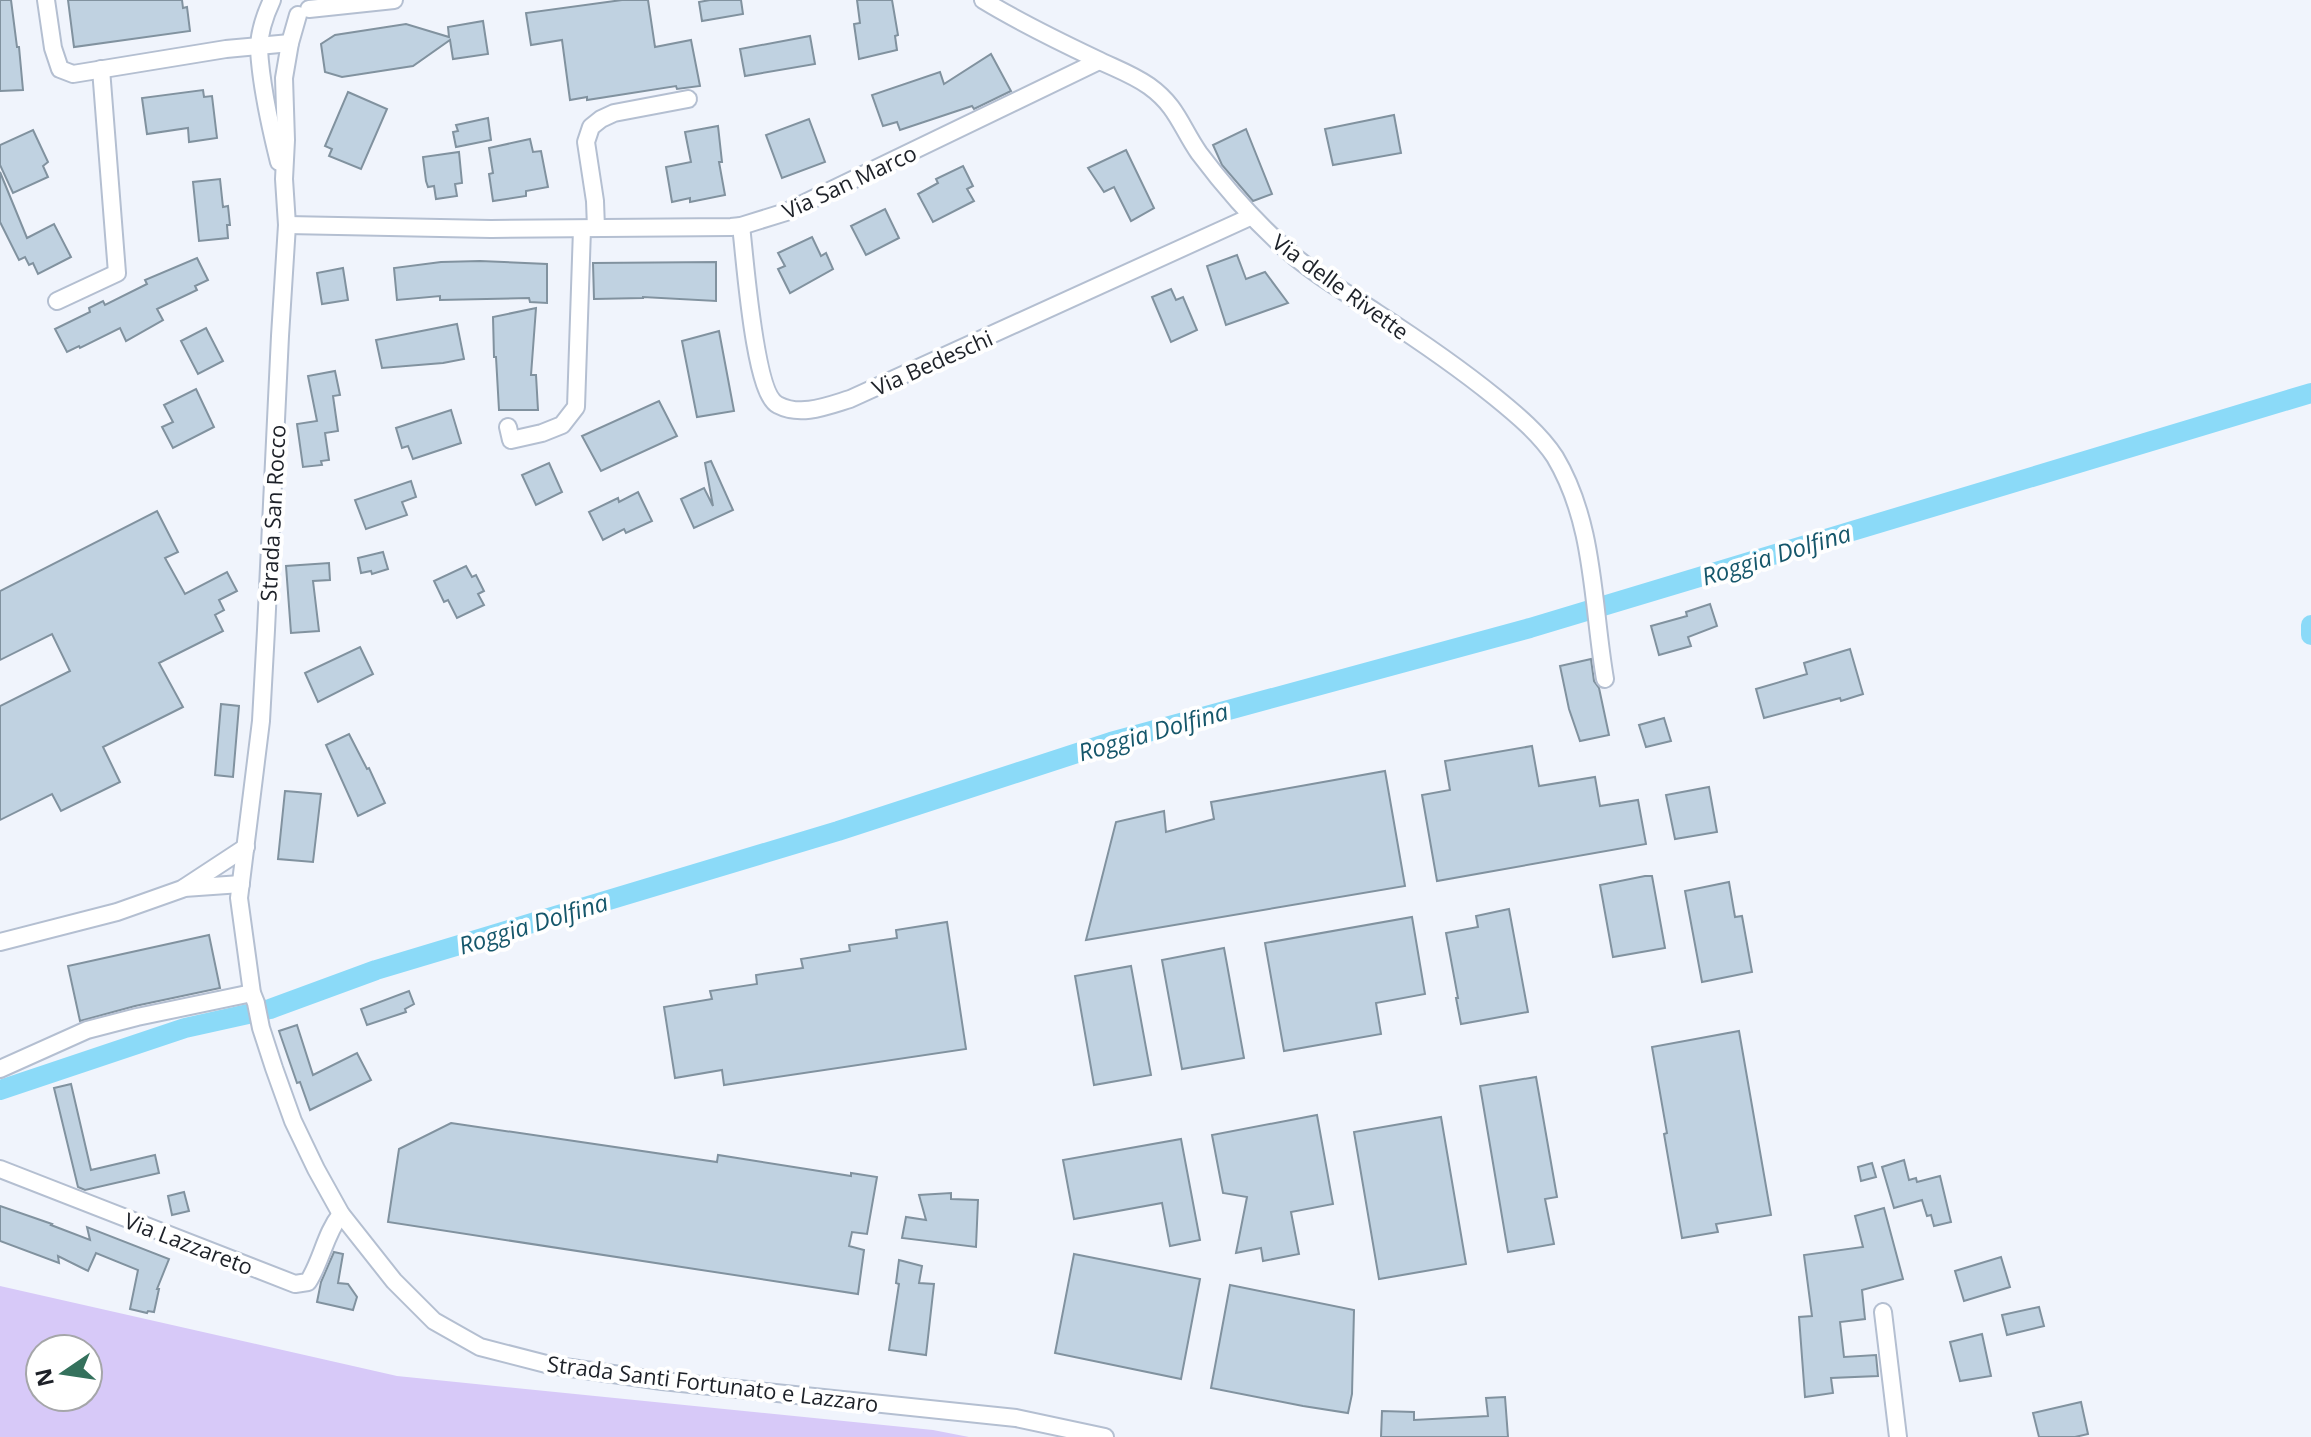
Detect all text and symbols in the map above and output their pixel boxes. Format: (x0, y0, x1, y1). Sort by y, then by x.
street label: Via San Marco (777, 137, 921, 225)
street label: Via delle Rivette (1267, 226, 1415, 346)
street label: Via Bedeschi (867, 322, 997, 402)
street label: Strada San Rocco (252, 424, 292, 602)
water label: Roggia Dolfina (1697, 516, 1855, 592)
water label: Roggia Dolfina (1074, 694, 1232, 768)
water label: Roggia Dolfina (454, 885, 612, 961)
street label: Via Lazzareto (120, 1205, 258, 1281)
north arrow (24, 1333, 104, 1413)
street label: Strada Santi Fortunato e Lazzaro (546, 1348, 880, 1418)
text: N (27, 1366, 60, 1390)

